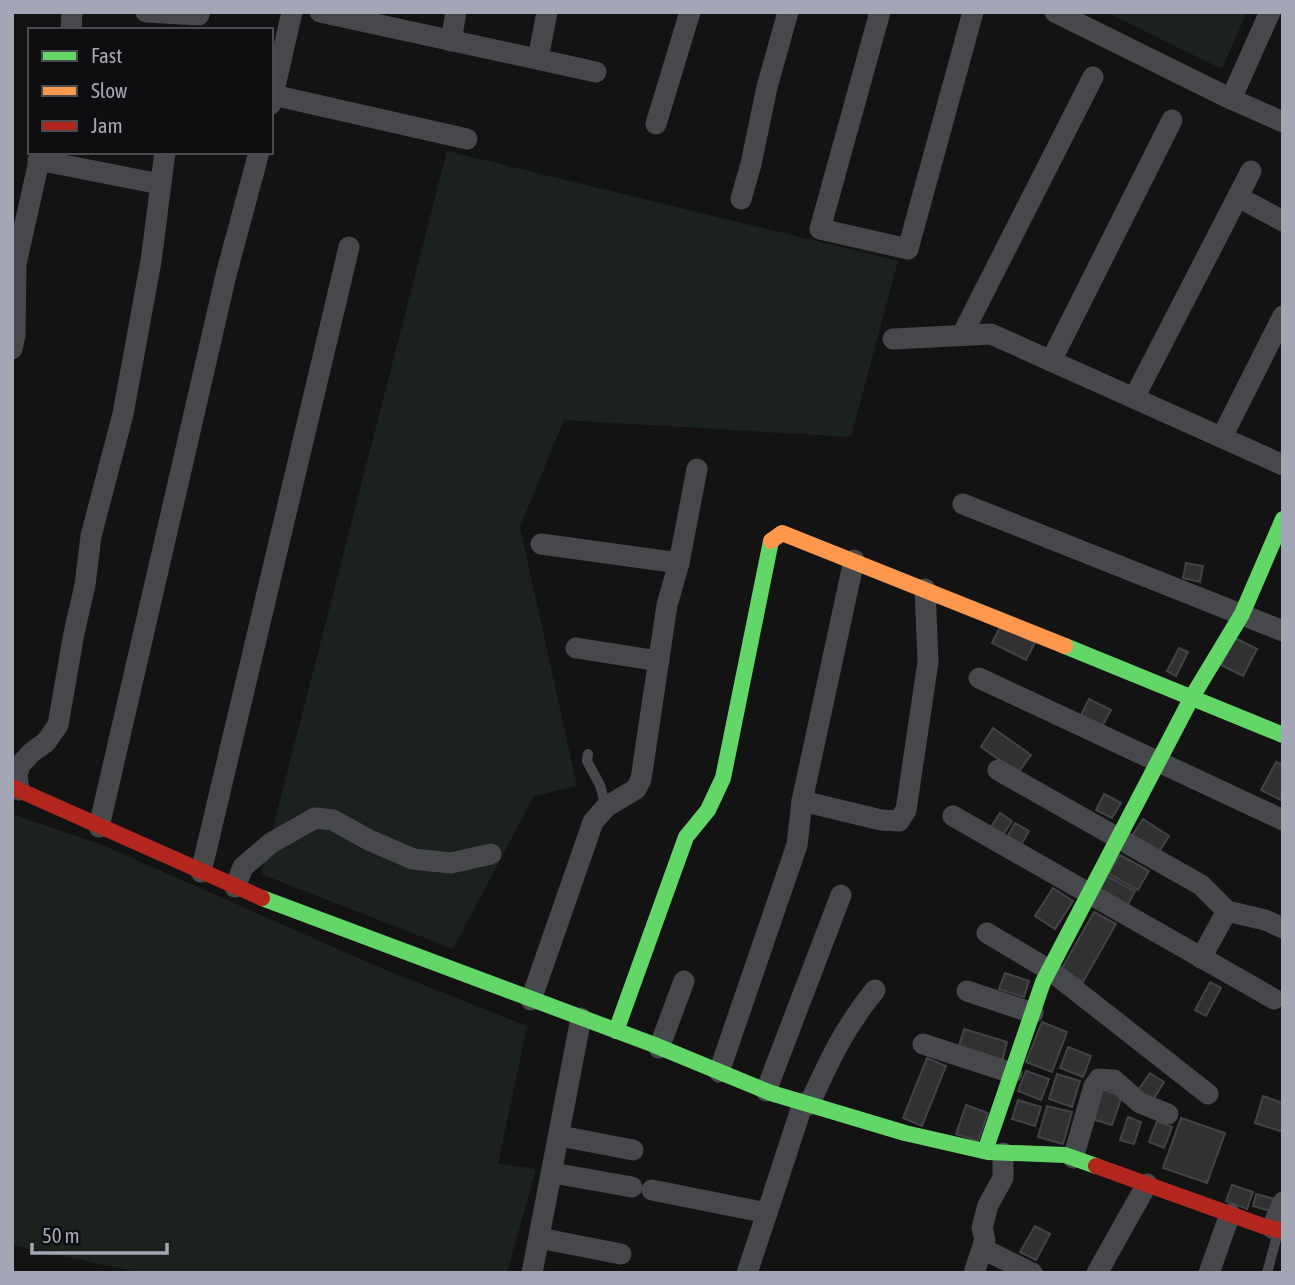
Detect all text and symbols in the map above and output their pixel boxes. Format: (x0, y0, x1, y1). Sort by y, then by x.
legend (28, 28, 273, 154)
text: Fast (91, 43, 122, 67)
text: Slow (91, 78, 128, 102)
text: Jam (91, 113, 123, 137)
scale bar (32, 1212, 166, 1256)
text: 50 m (42, 1223, 80, 1247)

